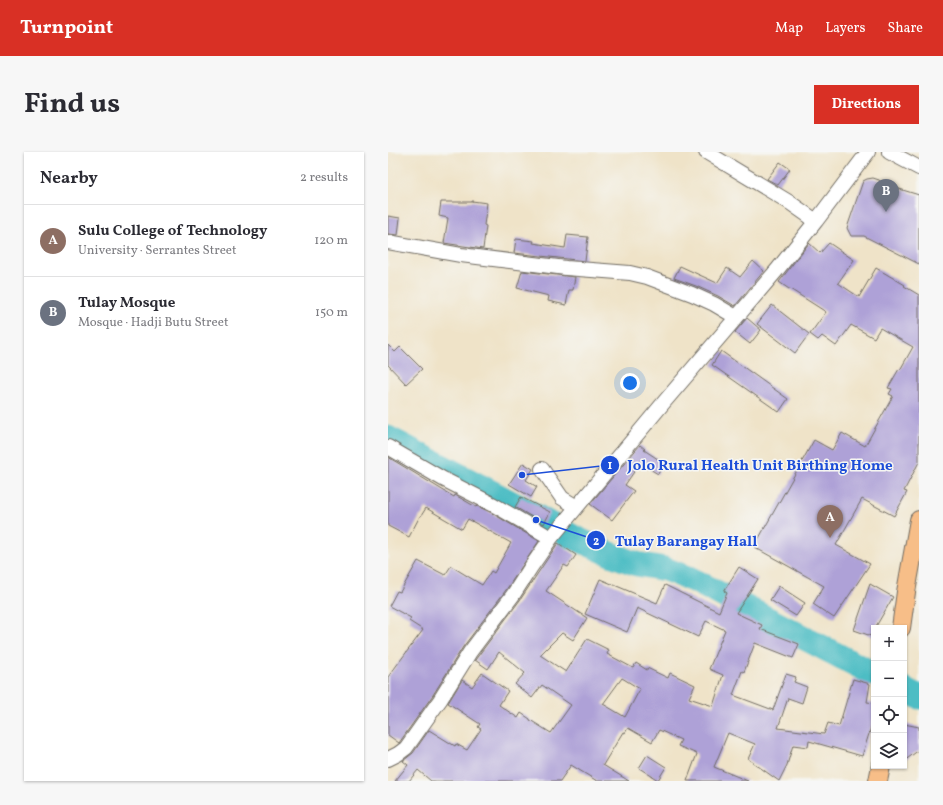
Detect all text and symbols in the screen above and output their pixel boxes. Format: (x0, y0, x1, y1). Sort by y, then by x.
text: Turnpoint (20, 15, 113, 41)
text: Map (775, 19, 803, 38)
text: Layers (825, 19, 865, 38)
text: Share (887, 19, 923, 38)
text: Find us (24, 85, 120, 124)
button: Directions (814, 85, 919, 124)
text: Nearby (40, 167, 98, 190)
text: 2 results (300, 169, 348, 187)
pin: B (873, 179, 899, 212)
text: Sulu College of Technology (78, 221, 267, 242)
text: A (48, 232, 58, 250)
text: 120 m (314, 232, 348, 250)
text: University · Serrantes Street (78, 242, 237, 260)
text: Tulay Mosque (78, 293, 175, 314)
text: B (49, 304, 57, 322)
text: 150 m (315, 304, 348, 322)
text: Mosque · Hadji Butu Street (78, 314, 228, 332)
your location (620, 373, 640, 393)
callout: Jolo Rural Health Unit Birthing Home (600, 451, 901, 478)
text: Jolo Rural Health Unit Birthing Home (626, 456, 893, 477)
text: 1 (608, 458, 613, 474)
pin: A (817, 505, 843, 538)
callout: Tulay Barangay Hall (586, 527, 765, 554)
text: Tulay Barangay Hall (615, 532, 757, 553)
text: 2 (593, 534, 599, 550)
map controls (871, 625, 907, 769)
button: + (871, 625, 907, 661)
button: − (871, 661, 907, 697)
button: locate (871, 697, 907, 733)
button: layers (871, 733, 907, 769)

